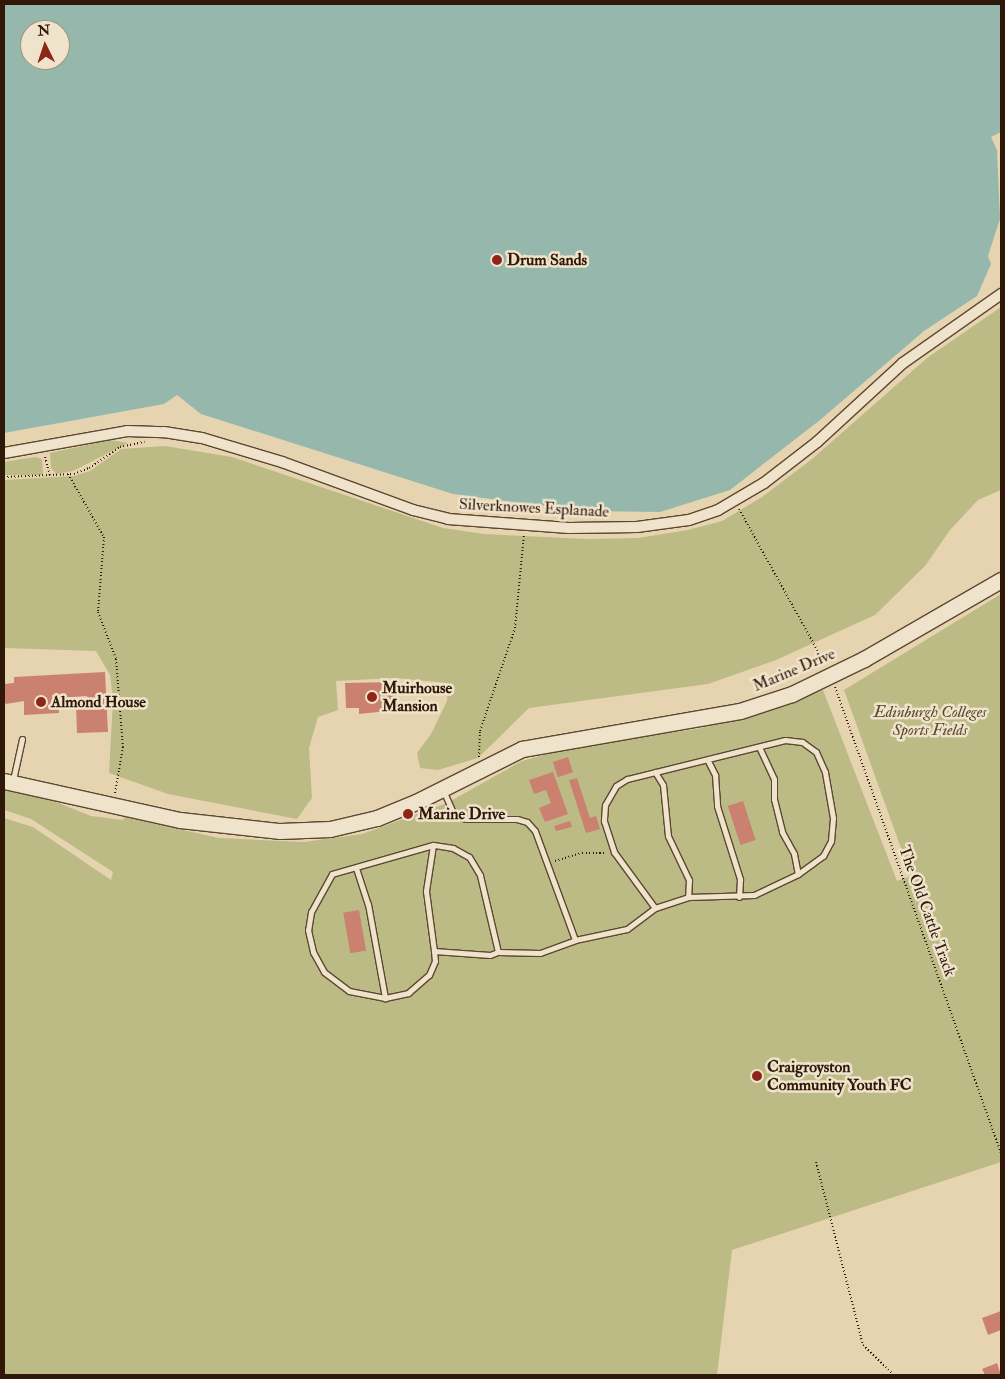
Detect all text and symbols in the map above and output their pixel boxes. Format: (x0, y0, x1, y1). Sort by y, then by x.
north arrow (20, 20, 70, 70)
text: N (37, 22, 51, 39)
place label: Drum Sands (507, 250, 587, 270)
marker: Drum Sands (491, 254, 503, 266)
street label: Silverknowes Esplanade (458, 494, 610, 522)
street label: Marine Drive (750, 644, 838, 696)
place label: Muirhouse Mansion (382, 678, 452, 716)
marker: Muirhouse Mansion (366, 691, 378, 703)
place label: Almond House (51, 692, 146, 712)
marker: Almond House (35, 696, 47, 708)
park label: Edinburgh Colleges Sports Fields (874, 702, 986, 740)
place label: Marine Drive (418, 804, 505, 824)
marker: Marine Drive (402, 808, 414, 820)
street label: The Old Cattle Track (894, 843, 960, 979)
place label: Craigroyston Community Youth FC (767, 1057, 911, 1095)
marker: Craigroyston Community Youth FC (751, 1070, 763, 1082)

